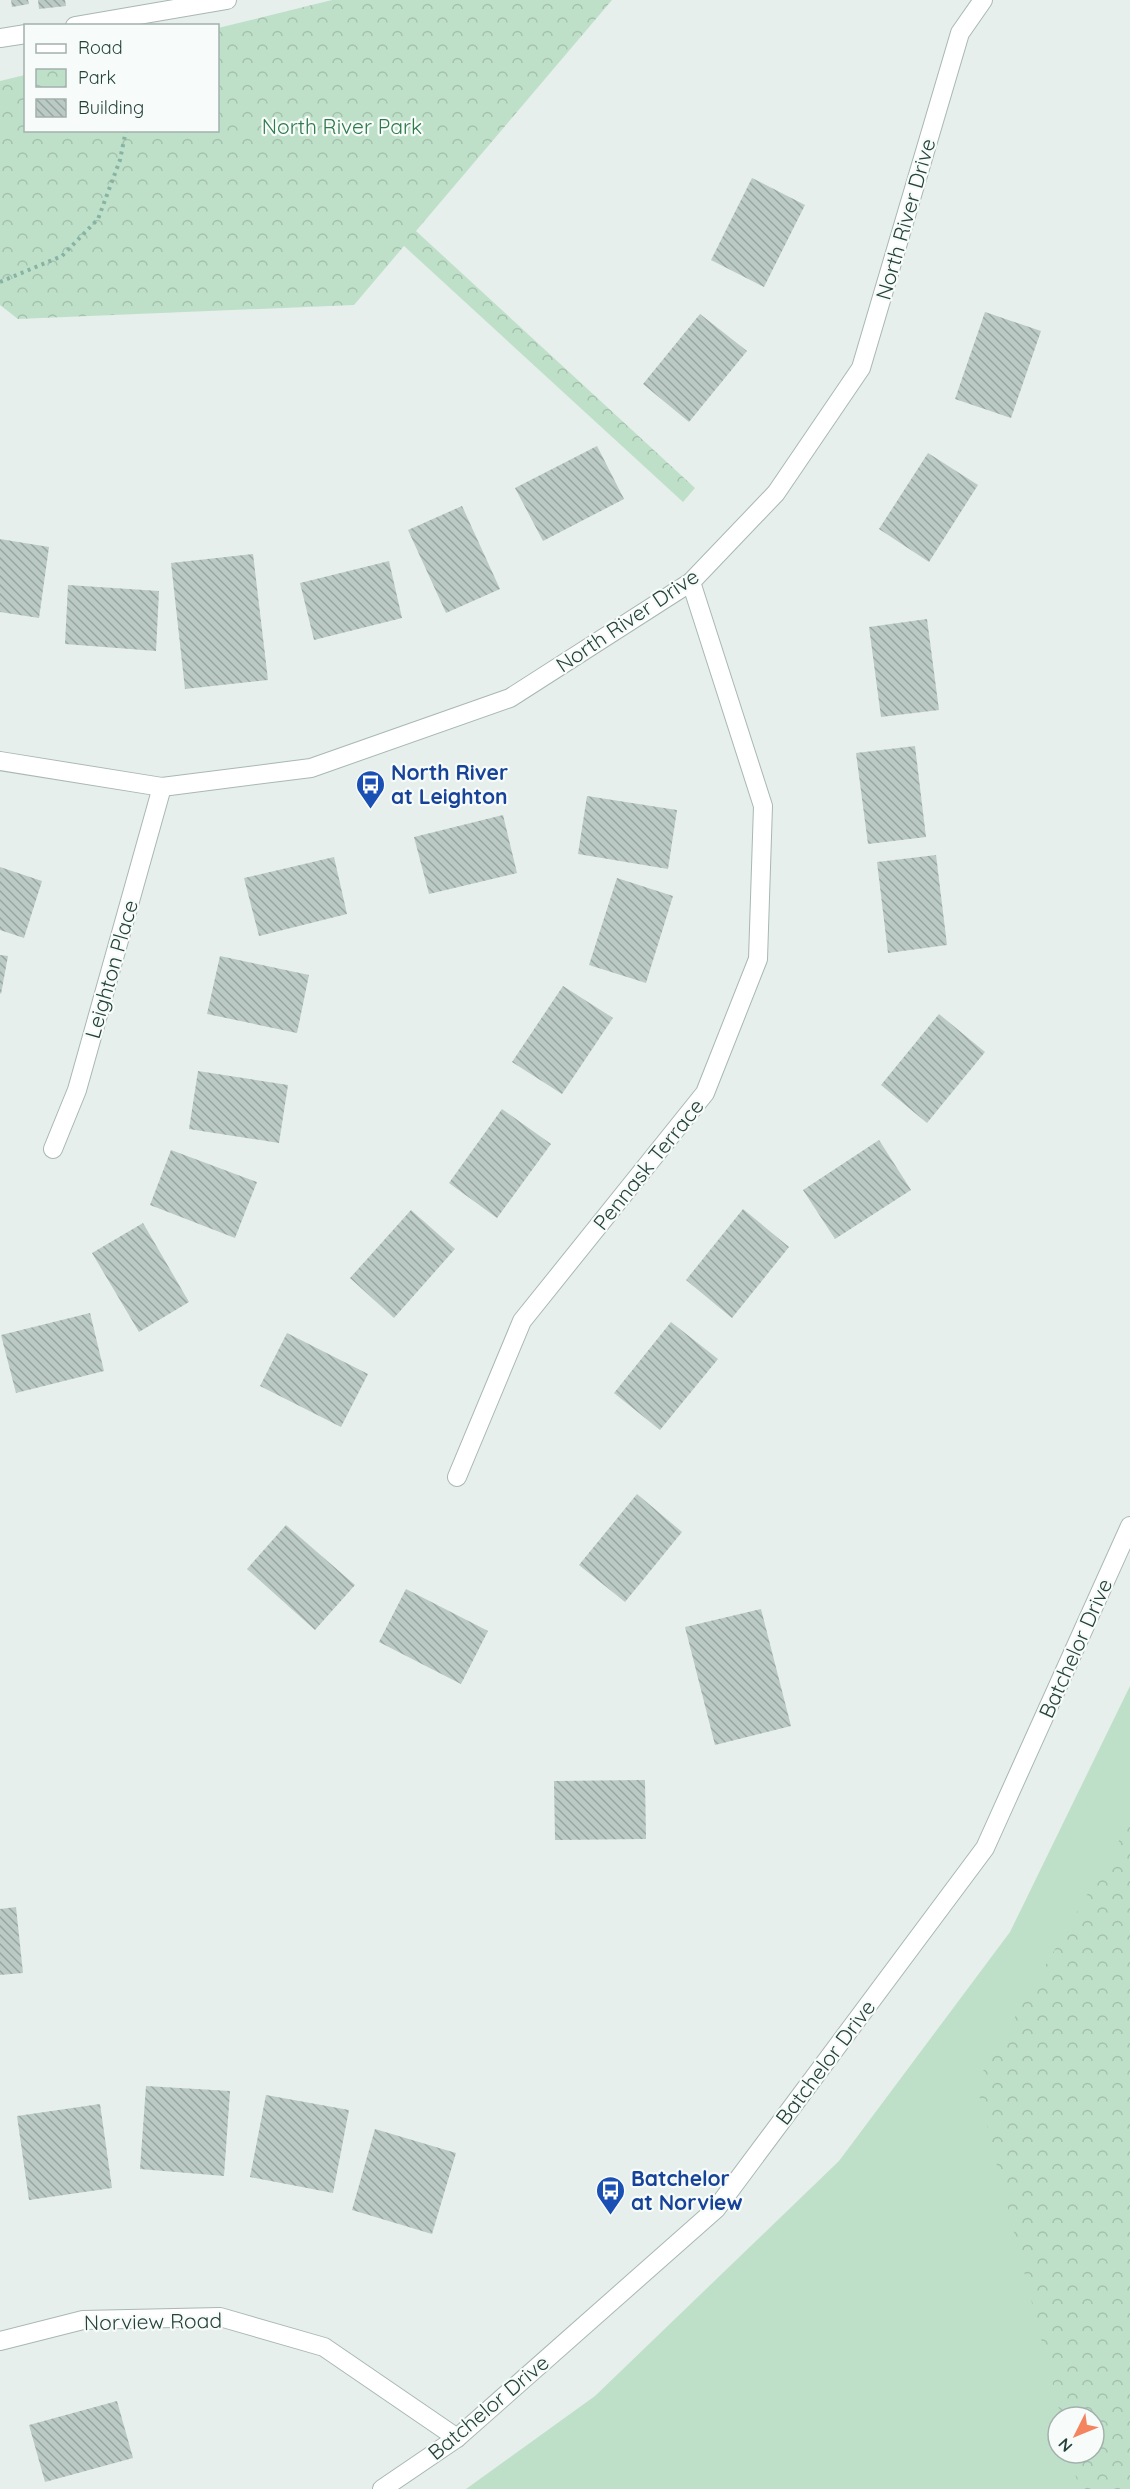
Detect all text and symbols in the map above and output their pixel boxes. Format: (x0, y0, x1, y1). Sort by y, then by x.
legend (24, 24, 219, 132)
text: Road (78, 36, 123, 59)
text: Park (78, 66, 116, 89)
text: Building (78, 96, 144, 119)
park label: North River Park (262, 113, 422, 139)
street label: North River Drive (870, 135, 940, 303)
street label: North River Drive (551, 563, 703, 677)
place label: North River at Leighton (391, 759, 508, 809)
bus stop icon: North River at Leighton (354, 768, 386, 810)
street label: Leighton Place (79, 897, 143, 1041)
street label: Pennask Terrace (587, 1093, 709, 1235)
street label: Batchelor Drive (1033, 1574, 1117, 1722)
street label: Batchelor Drive (770, 1994, 880, 2130)
place label: Batchelor at Norview (631, 2165, 743, 2215)
bus stop icon: Batchelor at Norview (594, 2174, 626, 2216)
street label: Norview Road (84, 2307, 222, 2335)
street label: Batchelor Drive (422, 2349, 554, 2465)
north arrow (1046, 2405, 1106, 2465)
text: N (1054, 2434, 1076, 2456)

